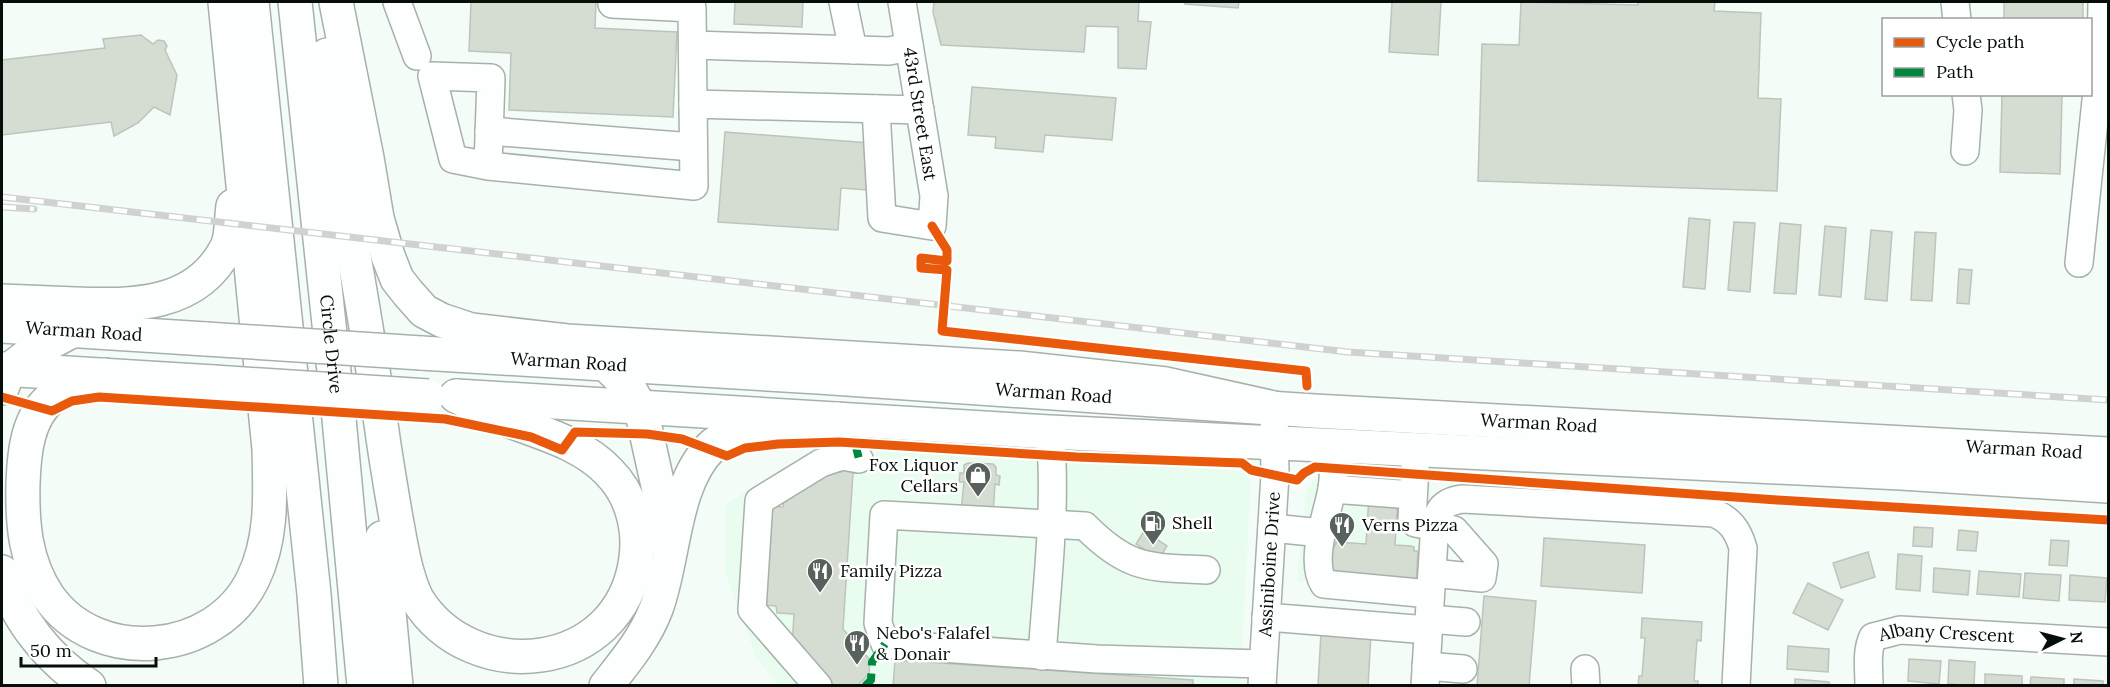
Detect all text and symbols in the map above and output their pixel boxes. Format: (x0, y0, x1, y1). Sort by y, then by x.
legend (1882, 18, 2092, 96)
text: Cycle path (1936, 30, 2025, 53)
street label: 43rd Street East (899, 46, 942, 182)
text: Path (1936, 60, 1974, 83)
street label: Circle Drive (315, 293, 348, 395)
street label: Warman Road (25, 316, 143, 346)
street label: Warman Road (510, 346, 628, 376)
street label: Warman Road (995, 377, 1113, 408)
street label: Warman Road (1480, 408, 1598, 437)
street label: Warman Road (1965, 434, 2083, 464)
place label: Fox Liquor Cellars (869, 453, 958, 497)
shop icon: Fox Liquor Cellars (963, 460, 993, 498)
street label: Assiniboine Drive (1253, 491, 1285, 639)
fuel station icon: Shell (1138, 508, 1168, 546)
restaurant icon: Verns Pizza (1327, 510, 1357, 548)
place label: Shell (1172, 511, 1213, 534)
place label: Verns Pizza (1361, 513, 1458, 536)
restaurant icon: Family Pizza (805, 556, 835, 594)
place label: Family Pizza (840, 559, 942, 582)
north arrow (2032, 609, 2092, 669)
street label: Albany Crescent (1875, 617, 2015, 648)
place label: Nebo's Falafel & Donair (876, 621, 990, 665)
restaurant icon: Nebo's Falafel & Donair (842, 628, 872, 666)
scale bar (21, 630, 156, 668)
text: N (2066, 630, 2088, 645)
text: 50 m (30, 639, 72, 662)

